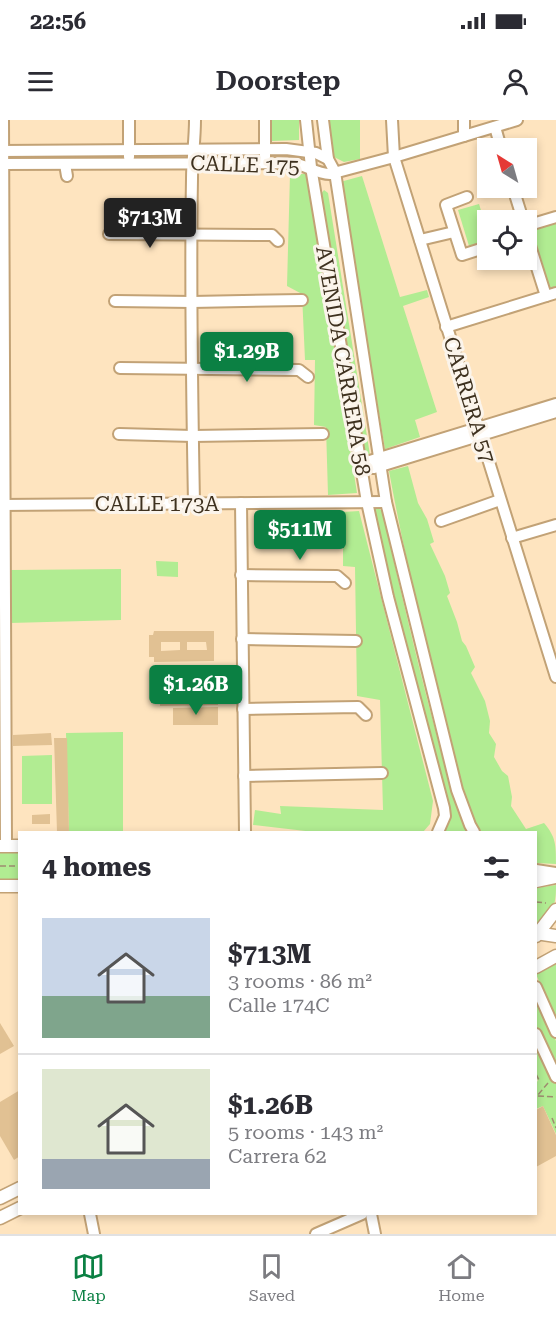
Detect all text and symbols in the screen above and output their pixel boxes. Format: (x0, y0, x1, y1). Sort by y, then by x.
text: 22:56 (30, 9, 86, 34)
icon: menu (24, 65, 57, 98)
text: Doorstep (215, 65, 341, 97)
icon: person (499, 65, 532, 98)
north arrow (477, 138, 537, 198)
map controls (477, 138, 537, 270)
street label: CALLE 175 (190, 151, 300, 179)
pin: $713M (108, 198, 192, 249)
text: $713M (118, 205, 182, 229)
button: locate (477, 210, 537, 270)
street label: AVENIDA CARRERA 58 (311, 244, 375, 478)
pin: $1.29B (198, 332, 296, 383)
street label: CARRERA 57 (438, 334, 500, 466)
text: $1.29B (214, 339, 280, 363)
street label: CALLE 173A (95, 492, 220, 516)
pin: $511M (258, 510, 342, 561)
text: $511M (268, 517, 332, 541)
pin: $1.26B (147, 665, 245, 716)
text: $1.26B (163, 672, 229, 696)
icon: filters (480, 851, 513, 884)
text: 4 homes (42, 852, 151, 882)
text: $713M (228, 939, 311, 969)
icon: home (90, 942, 162, 1014)
text: 3 rooms · 86 m² (228, 969, 372, 993)
text: Calle 174C (228, 993, 330, 1017)
text: $1.26B (228, 1090, 313, 1120)
icon: home (90, 1093, 162, 1165)
text: 5 rooms · 143 m² (228, 1120, 383, 1144)
text: Carrera 62 (228, 1144, 327, 1168)
tab: Map (72, 1250, 106, 1305)
tab: Saved (249, 1250, 295, 1305)
tab: Home (438, 1250, 485, 1305)

